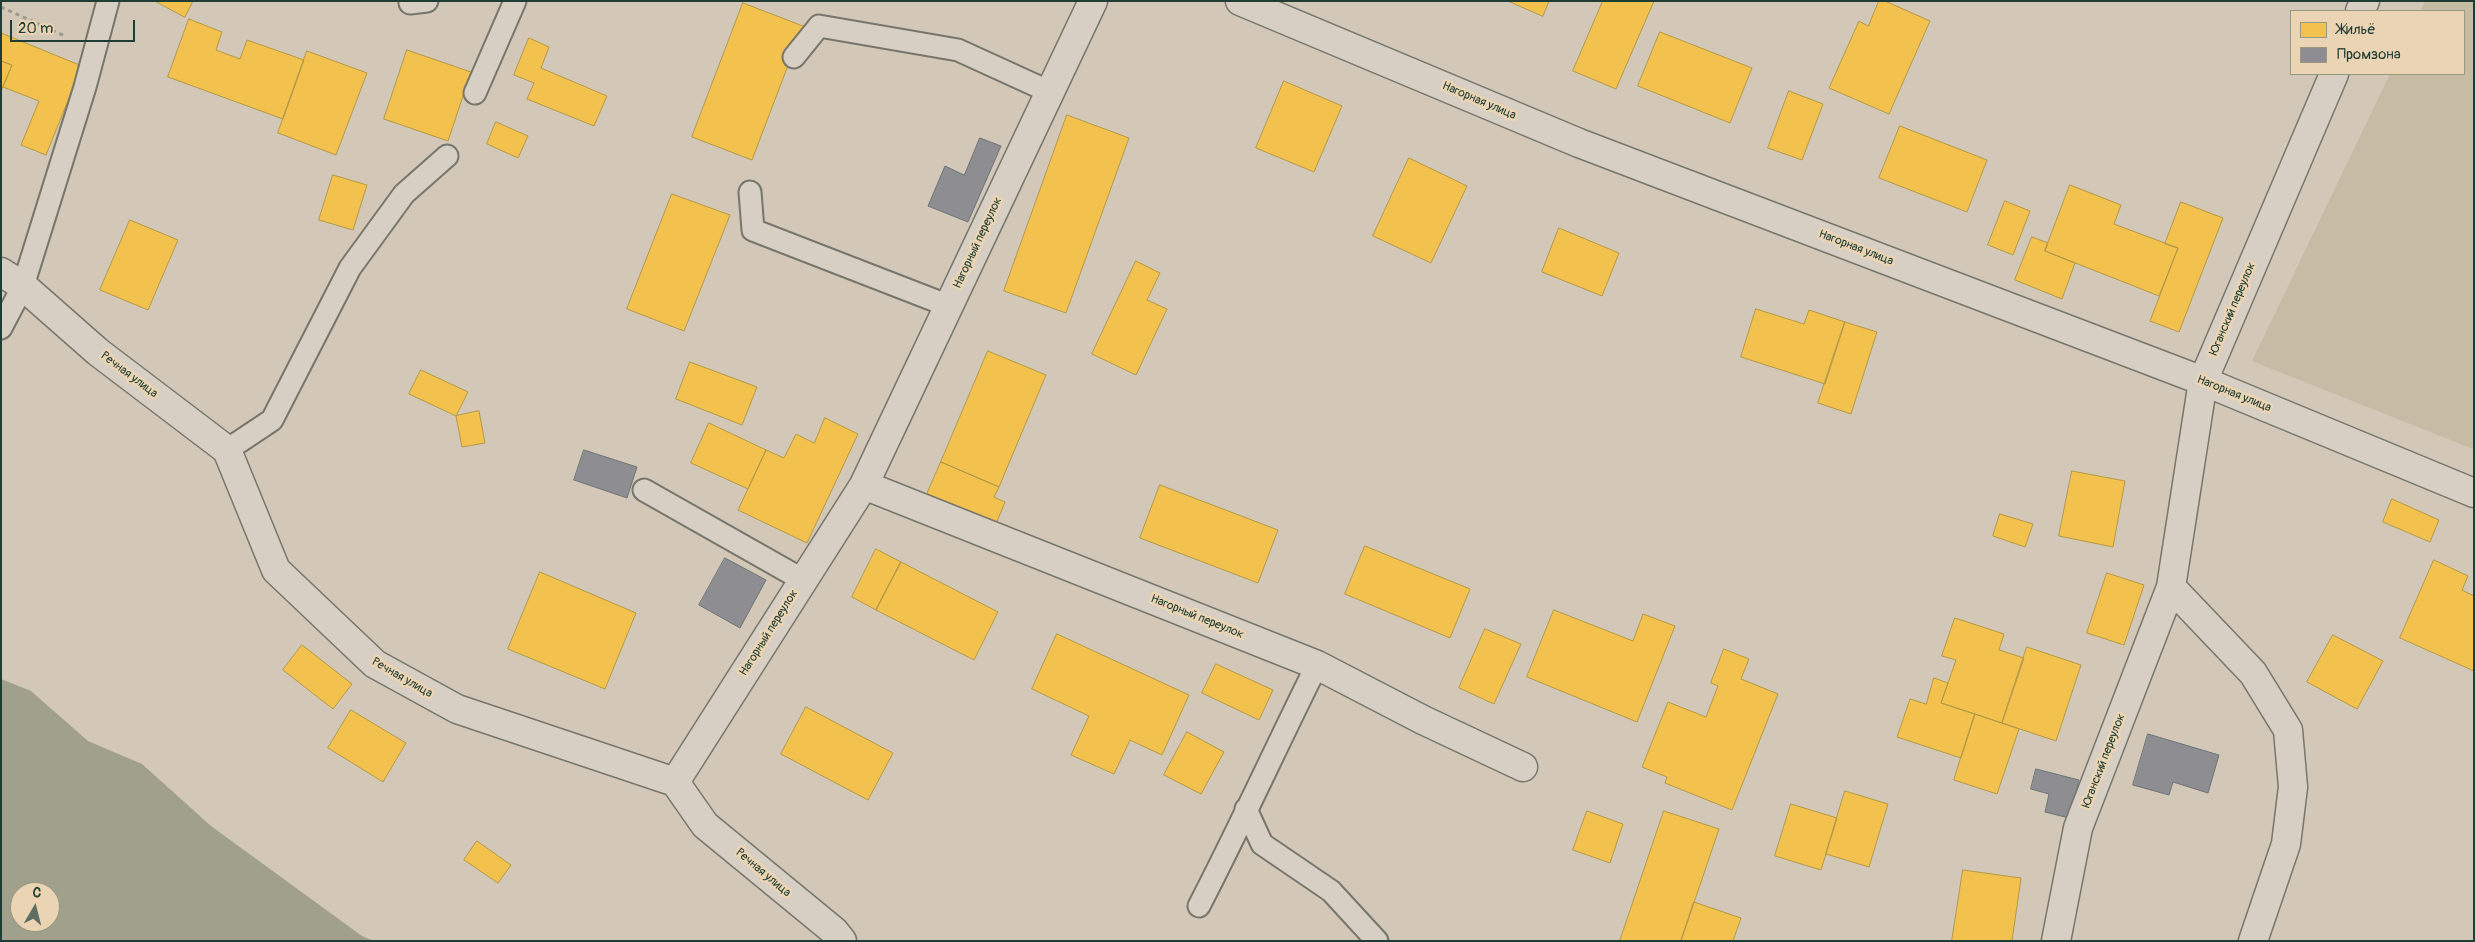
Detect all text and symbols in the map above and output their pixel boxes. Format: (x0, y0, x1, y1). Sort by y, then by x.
scale bar (12, 10, 138, 42)
legend (2290, 10, 2465, 75)
text: 20 m (18, 19, 53, 38)
text: Жильё (2337, 20, 2376, 39)
text: Промзона (2337, 45, 2401, 64)
street label: Нагорная улица (1440, 79, 1518, 123)
street label: Нагорный переулок (951, 195, 1005, 291)
street label: Нагорная улица (1817, 227, 1895, 269)
street label: Юганский переулок (2207, 260, 2259, 358)
street label: Речная улица (98, 349, 160, 401)
street label: Нагорная улица (2195, 373, 2273, 415)
street label: Нагорный переулок (737, 587, 801, 679)
street label: Нагорный переулок (1148, 592, 1246, 642)
street label: Речная улица (369, 655, 435, 701)
street label: Юганский переулок (2079, 712, 2129, 810)
street label: Речная улица (732, 846, 794, 900)
north arrow (10, 882, 60, 932)
text: С (32, 884, 42, 902)

